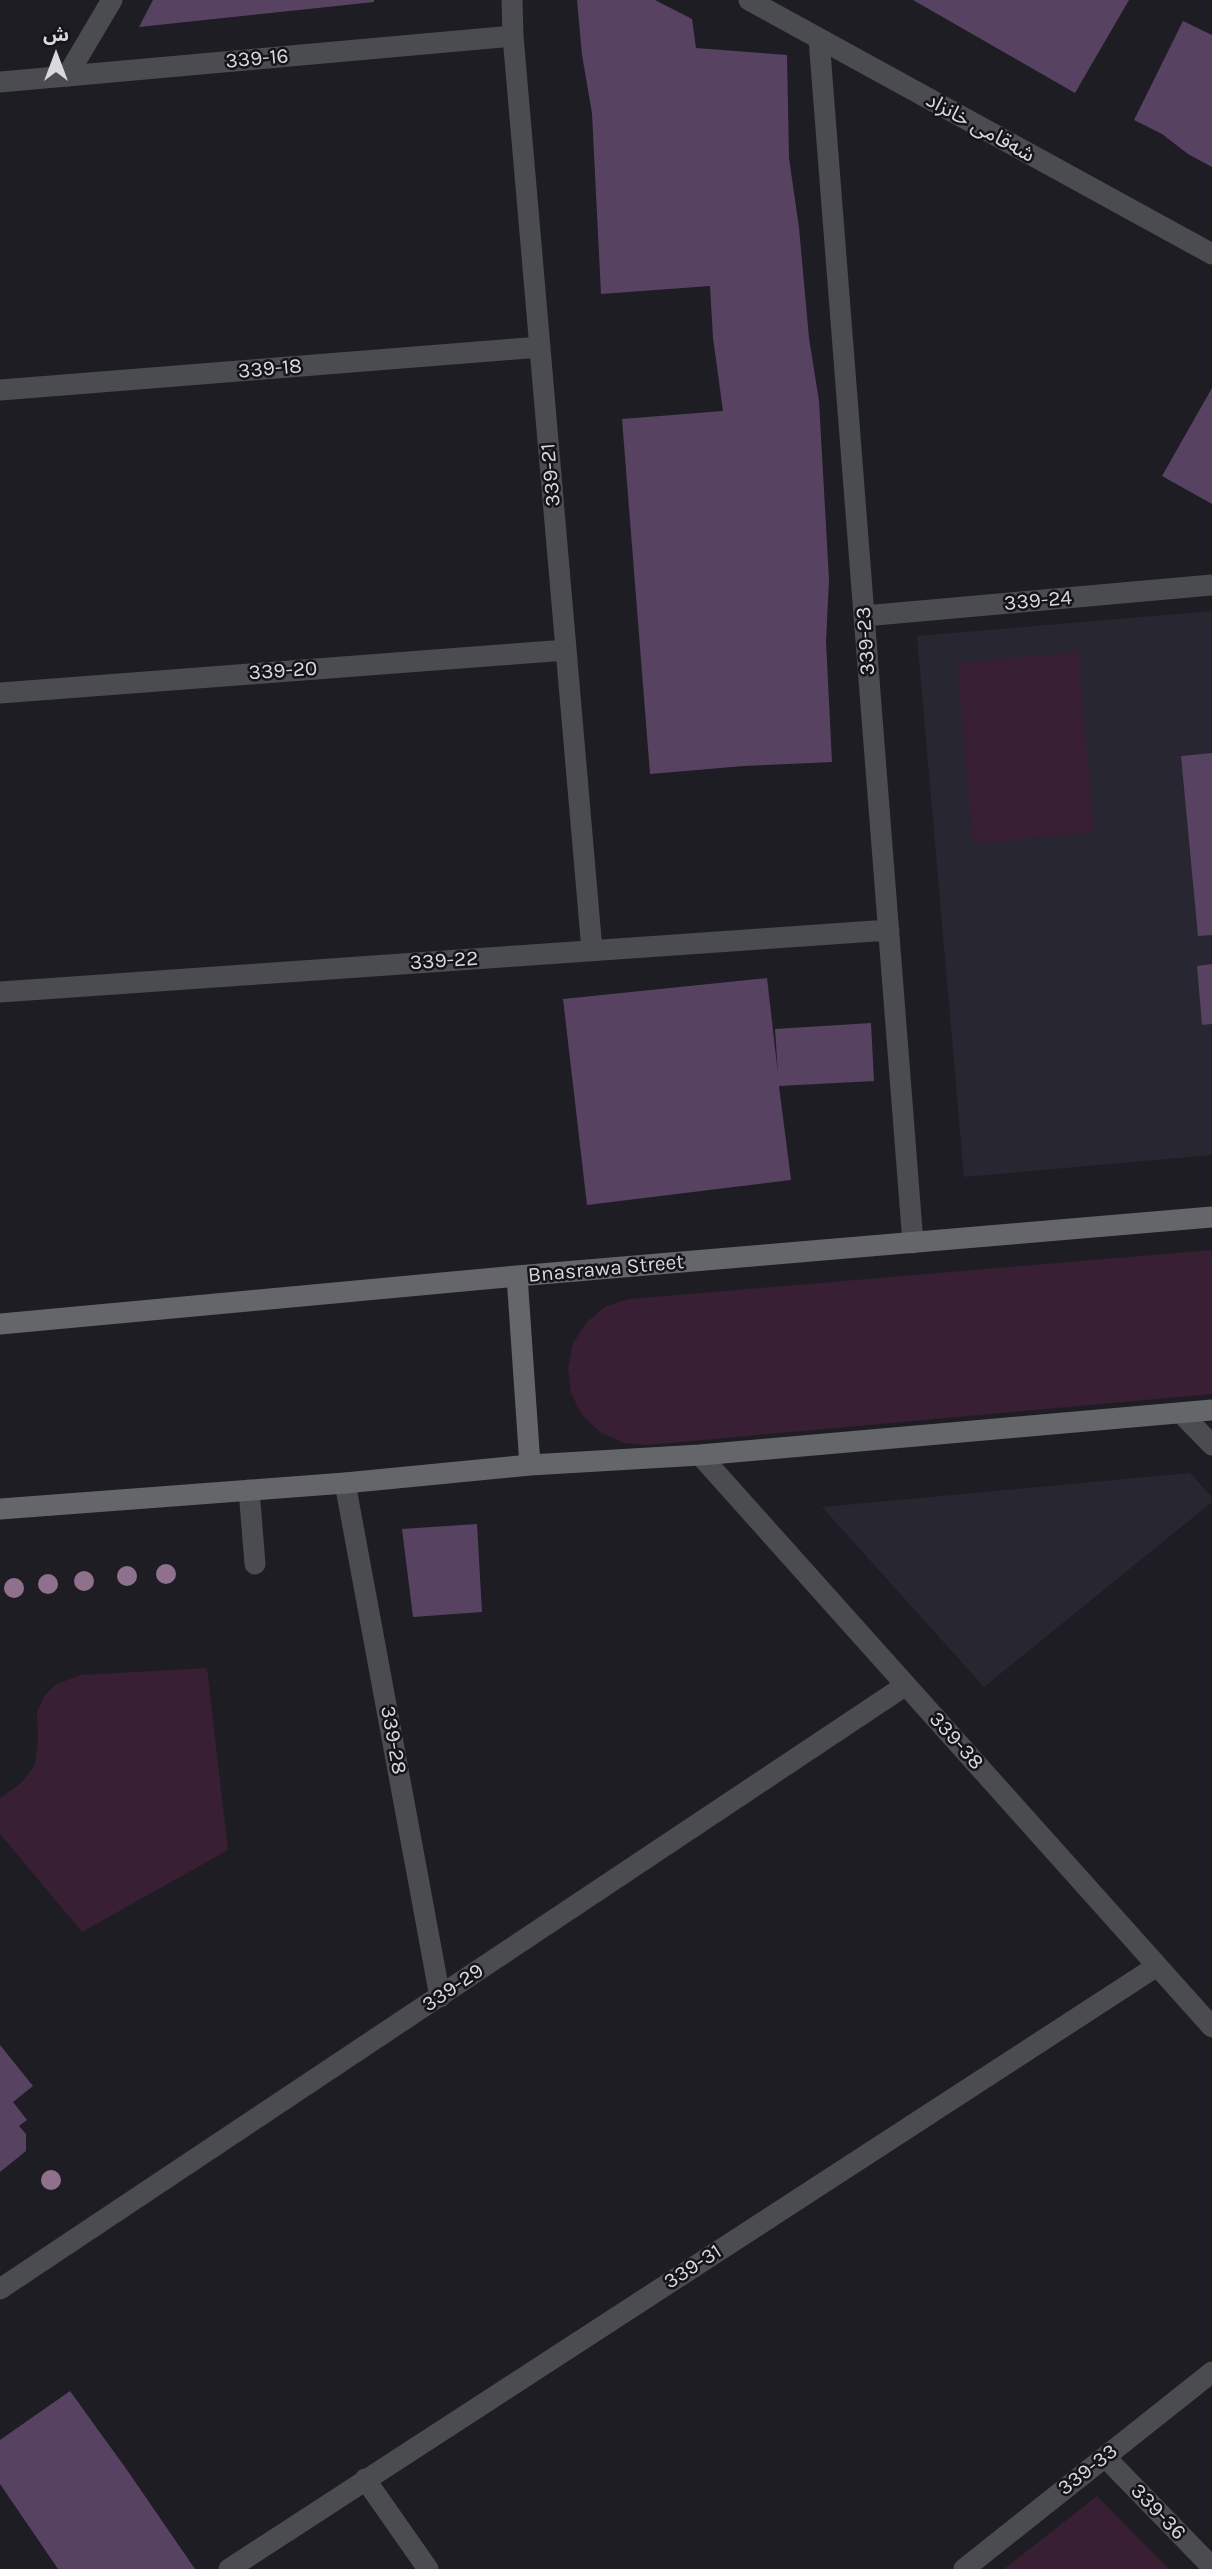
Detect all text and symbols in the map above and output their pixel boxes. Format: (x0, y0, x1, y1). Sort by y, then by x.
north arrow (21, 21, 91, 91)
text: ش (43, 24, 69, 46)
street label: 339-16 (224, 44, 290, 74)
street label: شەقامی خانزاد (921, 88, 1039, 168)
street label: 339-18 (237, 354, 303, 384)
street label: 339-21 (536, 442, 566, 508)
street label: 339-24 (1003, 585, 1073, 617)
street label: 339-23 (851, 606, 881, 676)
street label: 339-20 (248, 656, 318, 686)
street label: 339-22 (409, 946, 479, 976)
street label: Bnasrawa Street (527, 1250, 685, 1288)
street label: 339-28 (375, 1704, 411, 1776)
street label: 339-38 (923, 1707, 989, 1775)
street label: 339-29 (418, 1958, 488, 2018)
street label: 339-31 (659, 2239, 727, 2295)
street label: 339-33 (1053, 2439, 1123, 2501)
street label: 339-36 (1125, 2479, 1191, 2545)

